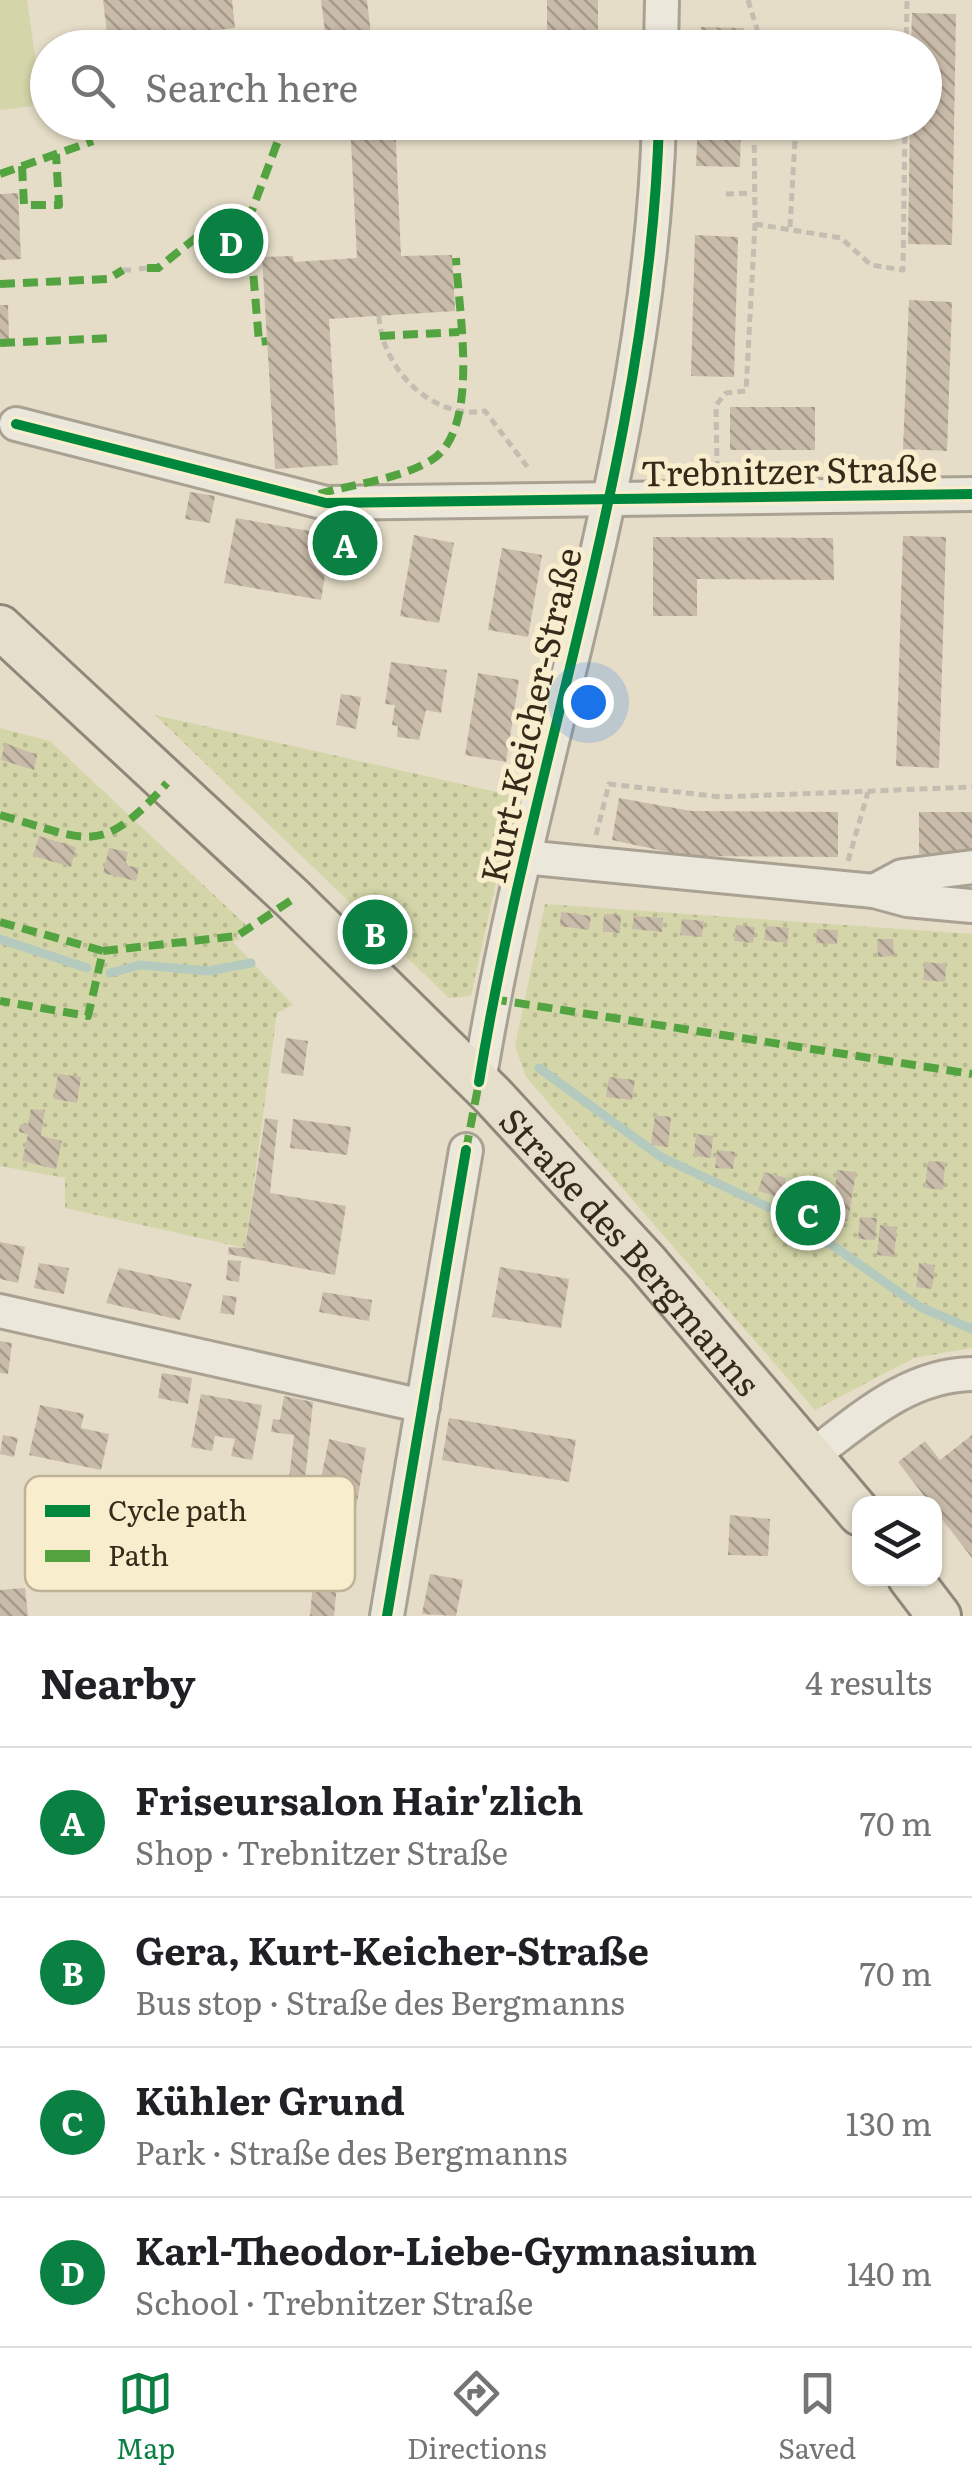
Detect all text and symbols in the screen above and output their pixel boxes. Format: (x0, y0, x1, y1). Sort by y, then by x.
search box (30, 30, 942, 140)
text: Search here (145, 57, 358, 114)
icon: search (65, 58, 120, 113)
pin: D (198, 204, 264, 278)
street label: Trebnitzer Straße (640, 440, 938, 498)
pin: A (312, 506, 378, 580)
street label: Kurt-Keicher-Straße (465, 542, 593, 888)
your location (563, 677, 614, 728)
pin: B (342, 894, 408, 970)
street label: Straße des Bergmanns (489, 1095, 774, 1406)
pin: C (776, 1176, 840, 1250)
legend (25, 1476, 355, 1591)
text: Cycle path (108, 1488, 247, 1530)
map controls (852, 1496, 942, 1586)
button: layers (852, 1496, 942, 1586)
text: Path (108, 1533, 169, 1575)
text: Nearby (40, 1650, 196, 1712)
text: 4 results (805, 1657, 932, 1705)
text: Friseursalon Hair'zlich (135, 1770, 584, 1827)
text: A (60, 1798, 85, 1846)
text: 70 m (860, 1798, 932, 1846)
text: Shop · Trebnitzer Straße (135, 1827, 508, 1875)
text: Gera, Kurt-Keicher-Straße (135, 1920, 649, 1977)
text: B (61, 1948, 84, 1996)
text: 70 m (860, 1948, 932, 1996)
text: Bus stop · Straße des Bergmanns (135, 1977, 625, 2025)
text: Kühler Grund (135, 2070, 405, 2127)
text: C (61, 2098, 84, 2146)
text: 130 m (846, 2098, 932, 2146)
text: Park · Straße des Bergmanns (135, 2127, 568, 2175)
text: Karl-Theodor-Liebe-Gymnasium (135, 2220, 757, 2277)
text: D (60, 2248, 85, 2296)
text: 140 m (847, 2248, 932, 2296)
text: School · Trebnitzer Straße (135, 2277, 533, 2325)
tab: Map (116, 2366, 175, 2468)
tab: Directions (407, 2366, 547, 2468)
tab: Saved (778, 2366, 856, 2468)

